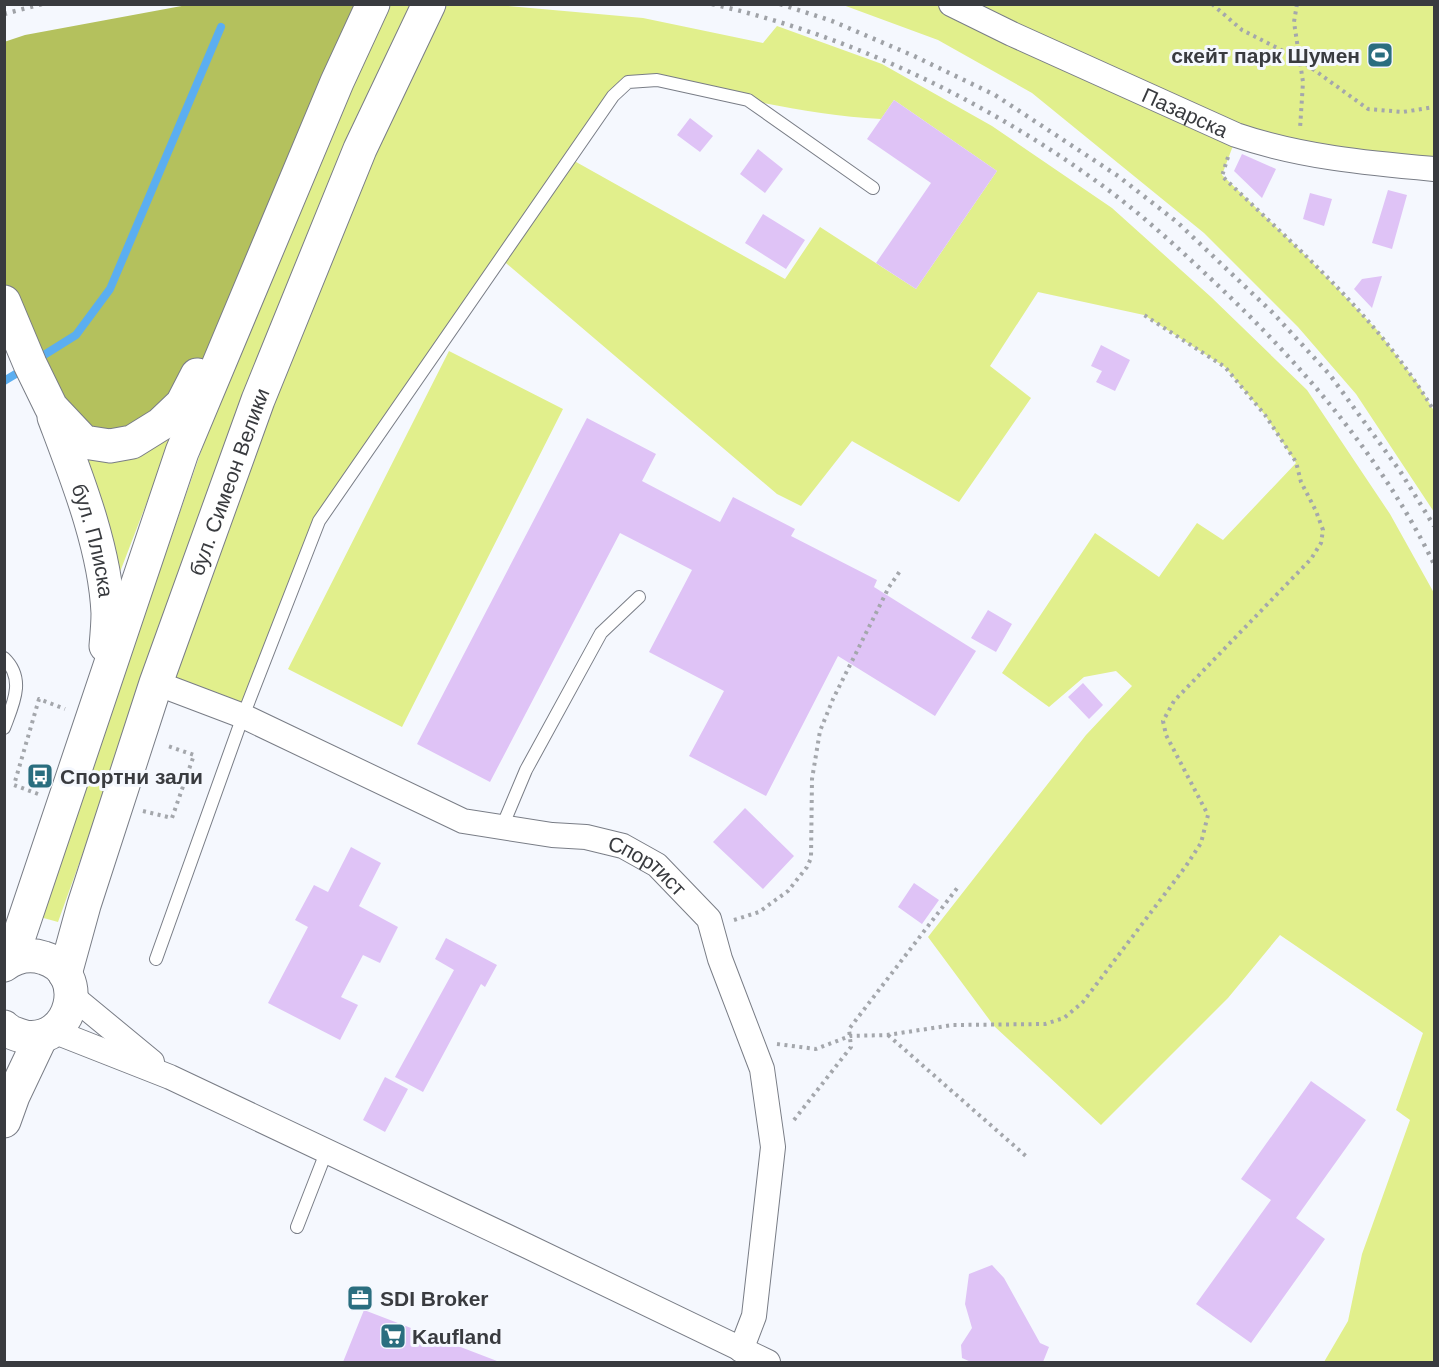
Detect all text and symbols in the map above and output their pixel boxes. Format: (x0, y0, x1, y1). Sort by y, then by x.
sports icon: скейт парк Шумен (1365, 40, 1395, 70)
place label: скейт парк Шумен (1171, 44, 1360, 67)
street label: Пазарска (1139, 83, 1232, 142)
street label: бул. Симеон Велики (184, 384, 273, 579)
street label: бул. Плиска (68, 481, 118, 599)
bus stop icon: Спортни зали (25, 761, 55, 791)
place label: Спортни зали (60, 765, 203, 788)
street label: Спортист (606, 831, 692, 900)
office icon: SDI Broker (345, 1283, 375, 1313)
place label: SDI Broker (380, 1287, 489, 1310)
supermarket icon: Kaufland (378, 1321, 408, 1351)
place label: Kaufland (412, 1325, 502, 1348)

